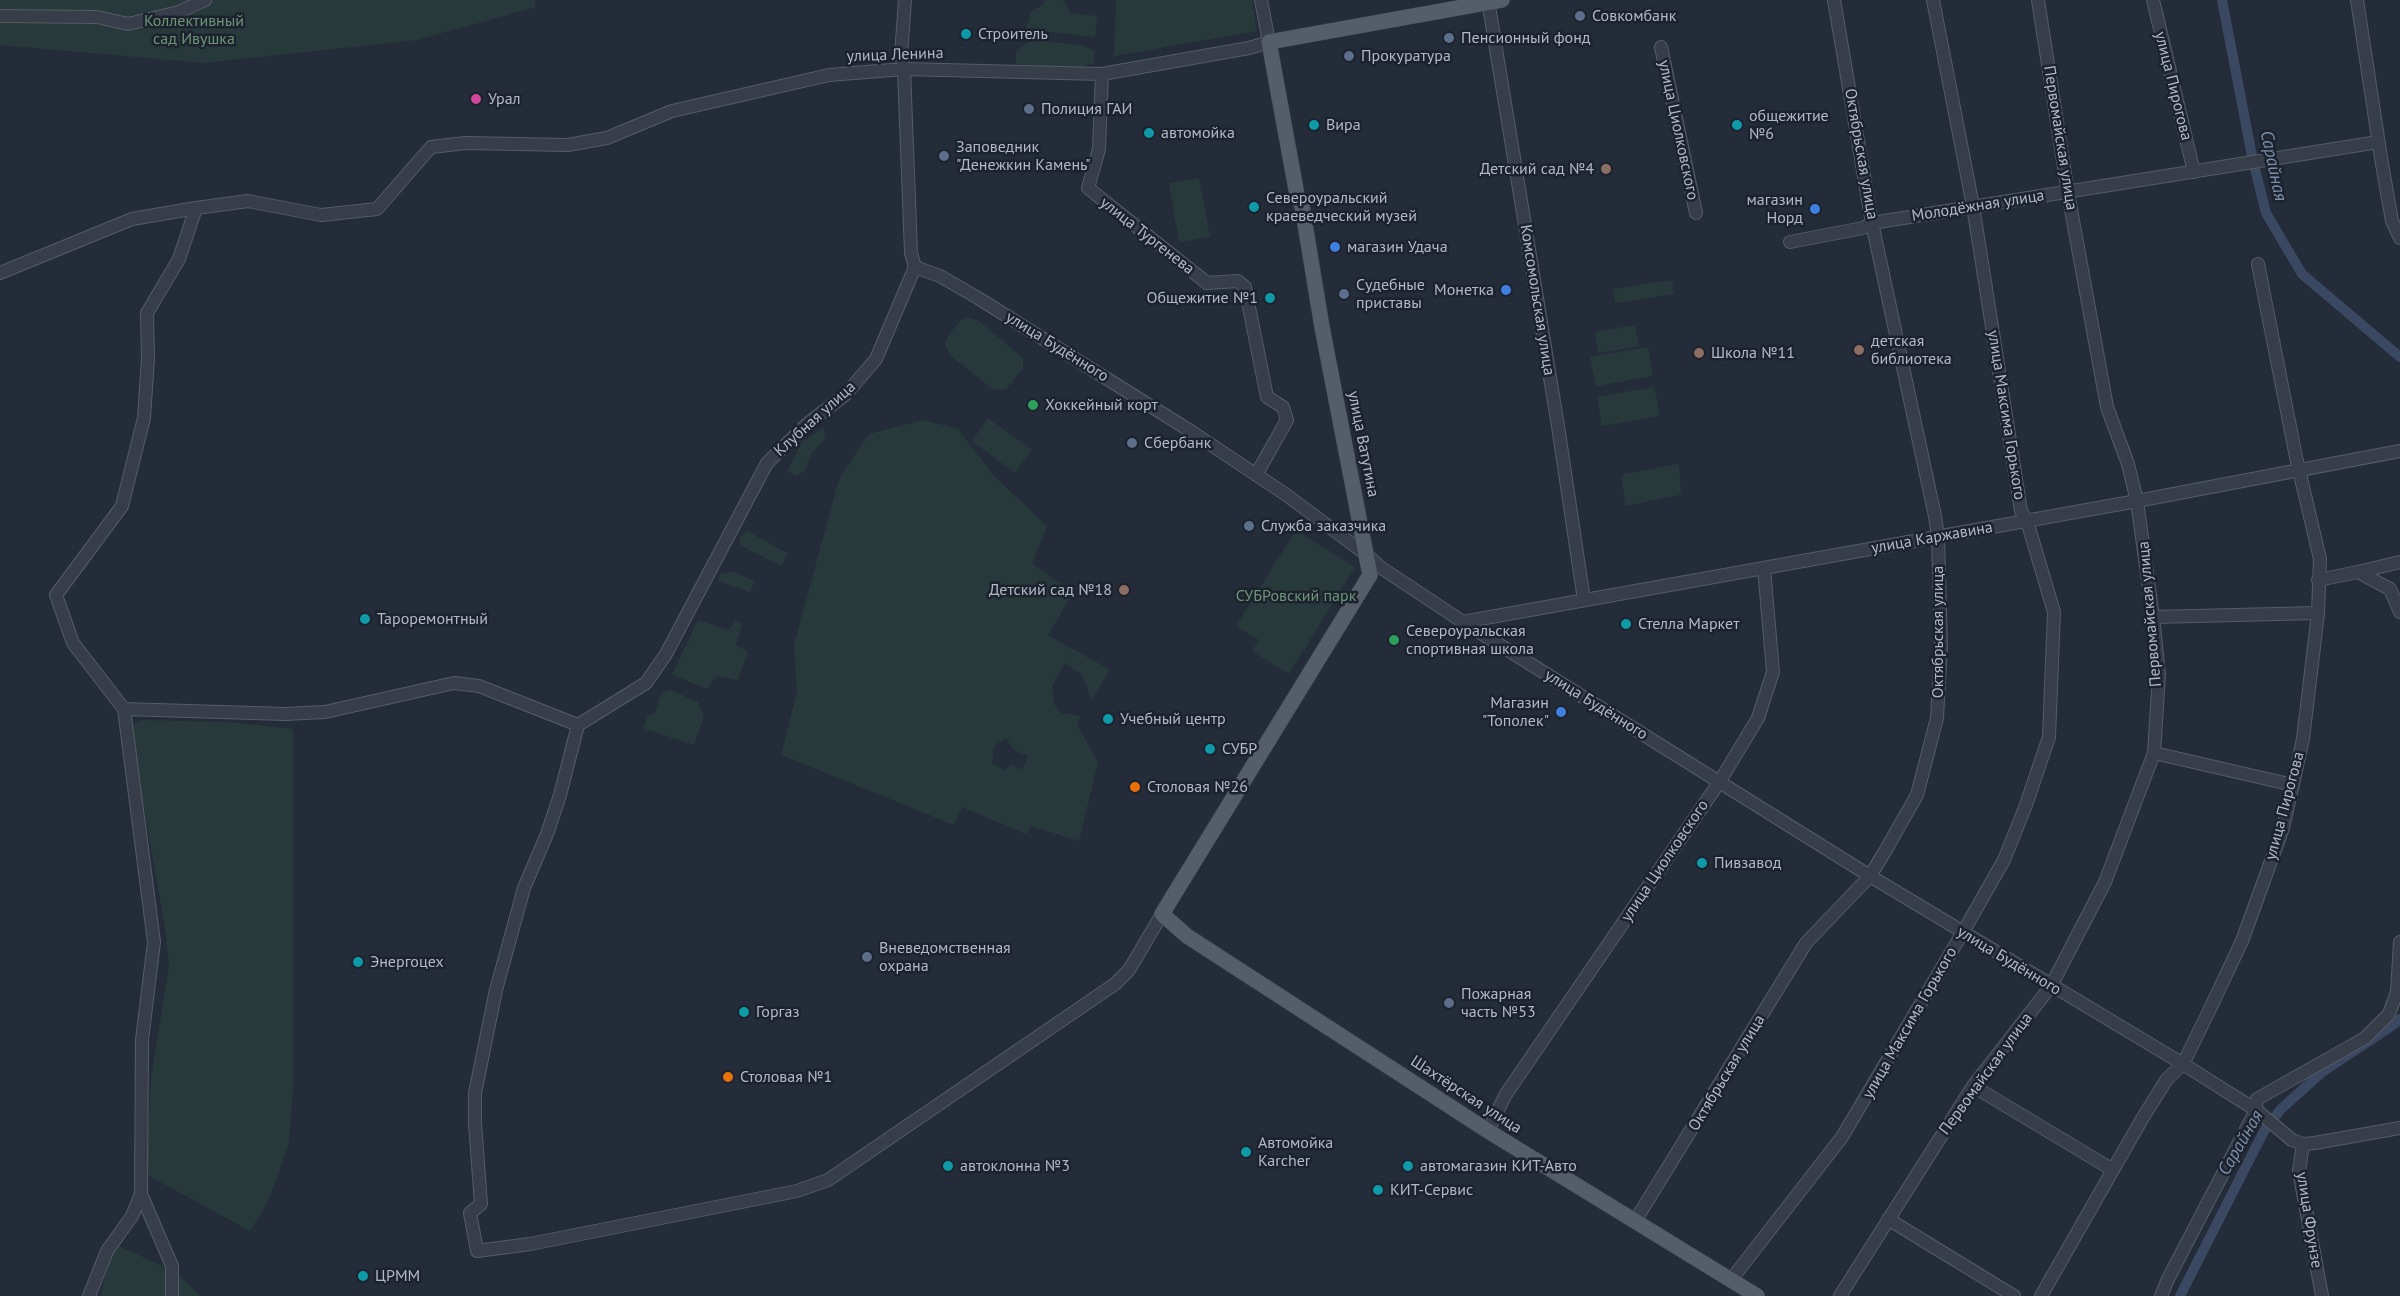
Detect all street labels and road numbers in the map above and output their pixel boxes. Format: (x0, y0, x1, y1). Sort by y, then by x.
street label: улица Пирогова (2150, 30, 2196, 142)
street label: улица Ленина (846, 44, 944, 66)
street label: улица Циолковского (1654, 58, 1702, 202)
street label: Первомайская улица (2039, 64, 2081, 212)
street label: Октябрьская улица (1840, 87, 1882, 221)
street label: Молодёжная улица (1910, 186, 2046, 226)
street label: улица Тургенева (1096, 193, 1198, 279)
street label: Комсомольская улица (1516, 223, 1558, 377)
street label: улица Будённого (1002, 308, 1112, 386)
street label: улица Максима Горького (1983, 329, 2029, 501)
street label: Клубная улица (770, 377, 860, 461)
street label: улица Ватутина (1343, 389, 1383, 499)
street label: улица Каржавина (1870, 518, 1994, 558)
street label: Первомайская улица (2134, 540, 2166, 688)
street label: Октябрьская улица (1928, 566, 1948, 698)
street label: улица Будённого (1541, 666, 1651, 744)
street label: улица Пирогова (2261, 750, 2309, 862)
street label: улица Циолковского (1617, 796, 1713, 926)
street label: улица Будённого (1954, 922, 2064, 1000)
street label: улица Максима Горького (1859, 944, 1961, 1102)
street label: Первомайская улица (1935, 1009, 2037, 1139)
street label: Октябрьская улица (1685, 1011, 1769, 1135)
street label: Шахтёрская улица (1407, 1052, 1525, 1138)
street label: улица Фрунзе (2292, 1170, 2326, 1270)

